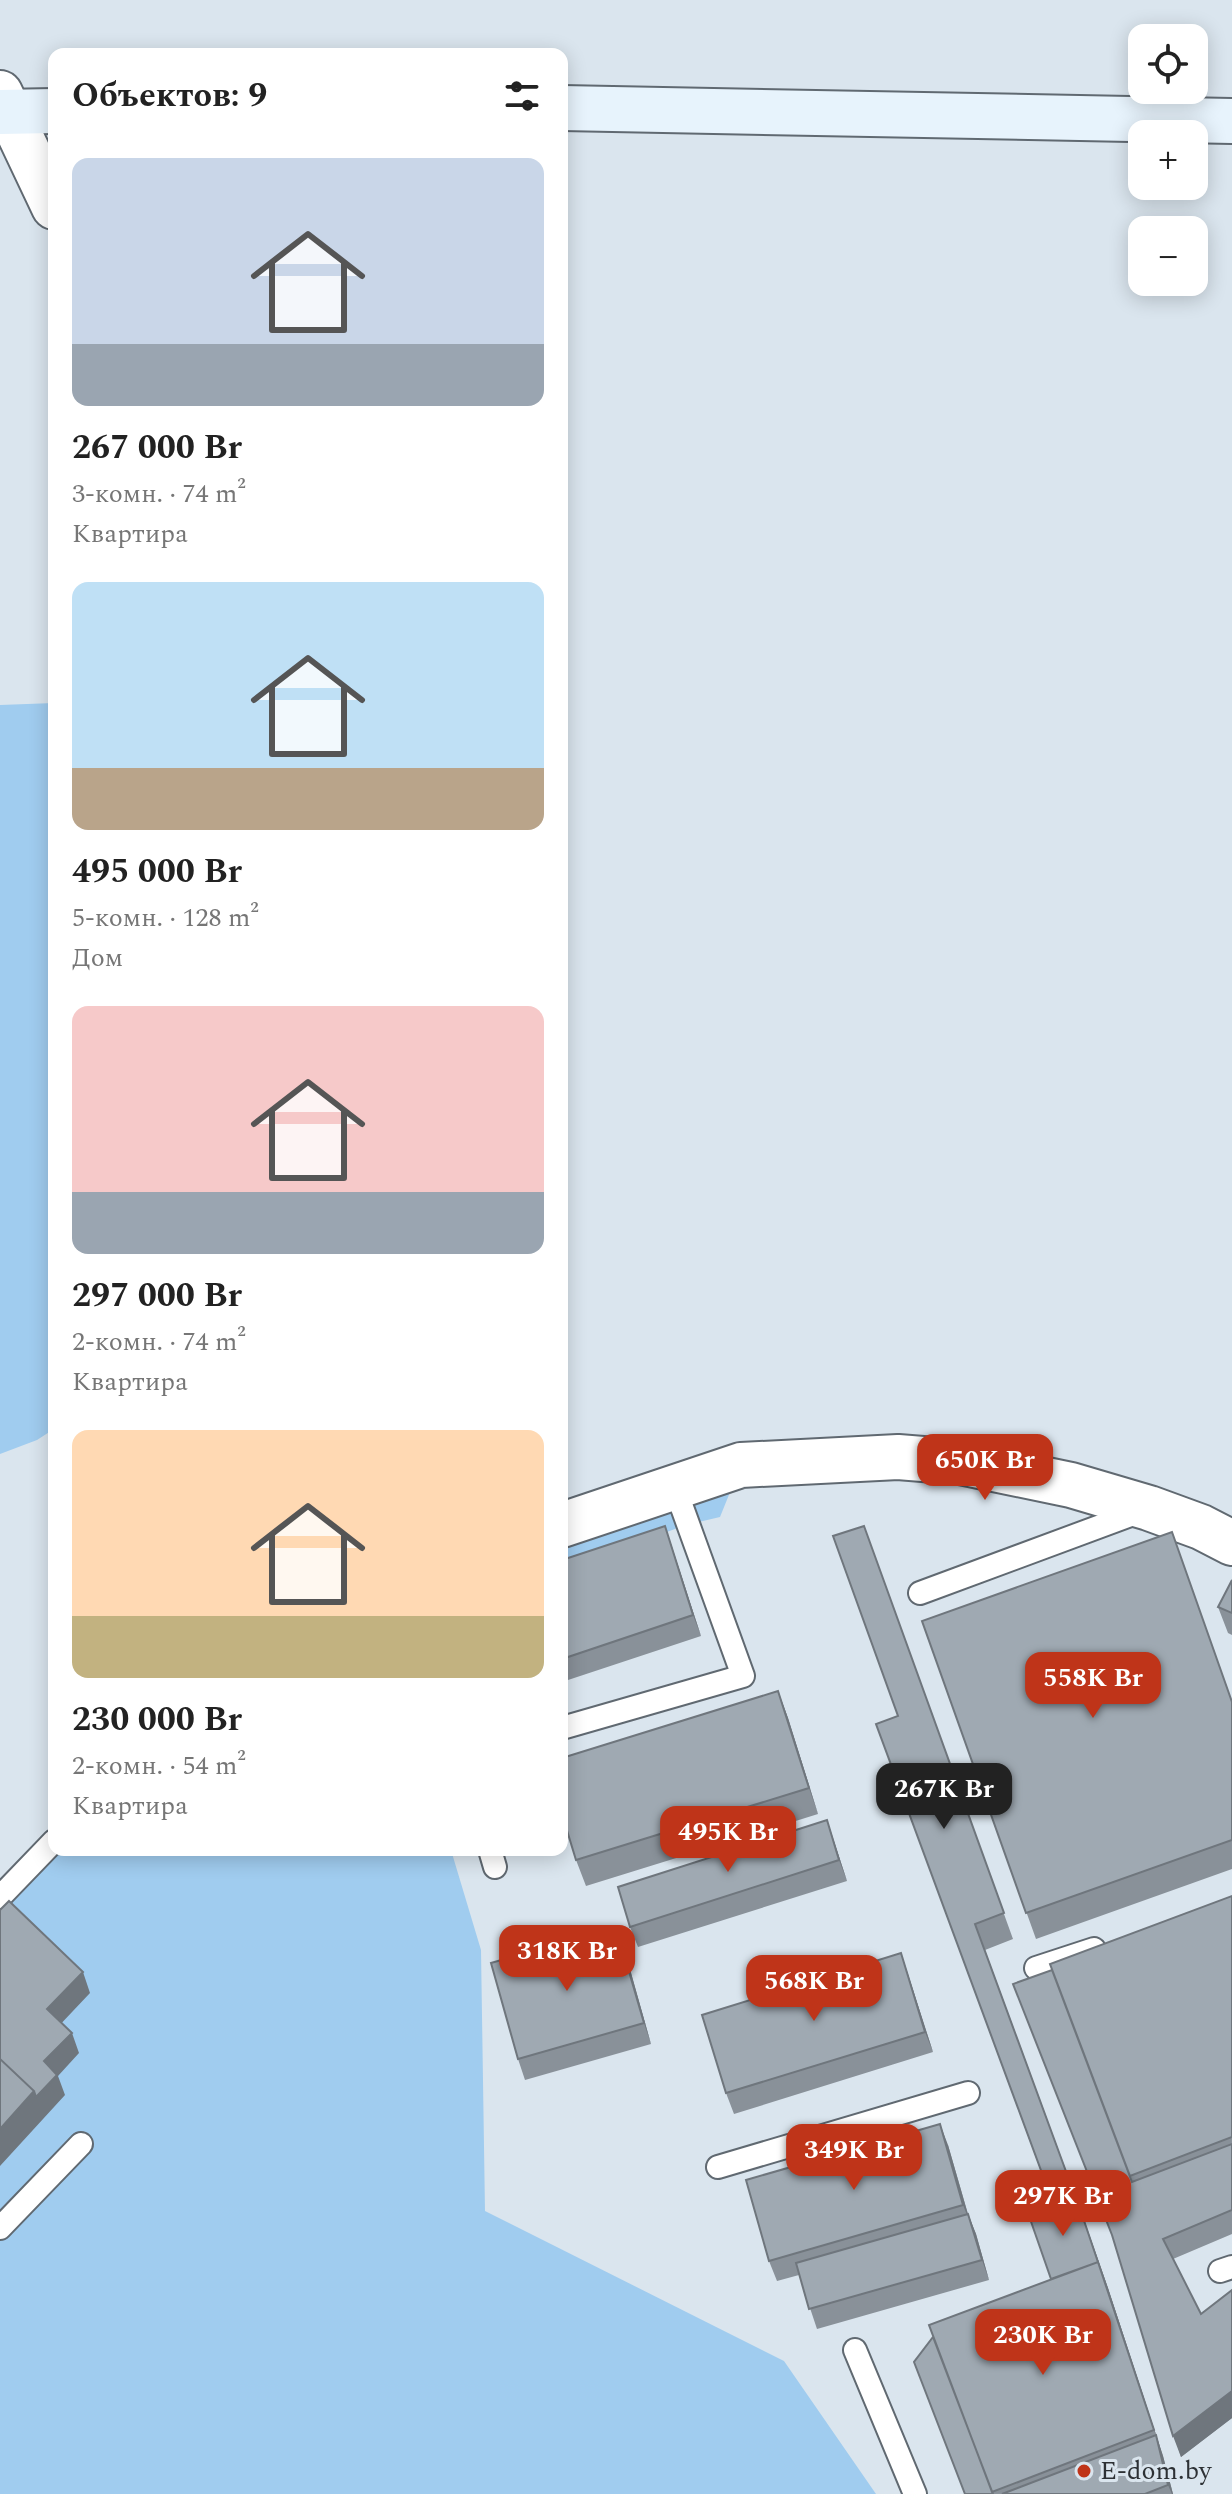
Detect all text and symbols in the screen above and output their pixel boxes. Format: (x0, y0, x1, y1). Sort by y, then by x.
map controls (1128, 24, 1208, 296)
button: locate (1128, 24, 1208, 104)
text: Объектов: 9 (72, 70, 267, 122)
icon: filters (500, 74, 544, 118)
button: + (1128, 120, 1208, 200)
icon: home (236, 210, 380, 354)
button: − (1128, 216, 1208, 296)
text: 267 000 Br (72, 422, 242, 474)
text: 3-комн. · 74 m² (72, 474, 246, 514)
text: Квартира (72, 514, 188, 554)
icon: home (236, 634, 380, 778)
text: 495 000 Br (72, 846, 242, 898)
text: 5-комн. · 128 m² (72, 898, 259, 938)
text: Дом (72, 938, 123, 978)
icon: home (236, 1058, 380, 1202)
text: 297 000 Br (72, 1270, 242, 1322)
text: 2-комн. · 74 m² (72, 1322, 246, 1362)
text: Квартира (72, 1362, 188, 1402)
pin: 650K Br (911, 1434, 1059, 1502)
text: 650K Br (935, 1440, 1035, 1480)
icon: home (236, 1482, 380, 1626)
pin: 558K Br (1019, 1652, 1167, 1720)
text: 558K Br (1043, 1658, 1143, 1698)
text: 230 000 Br (72, 1694, 242, 1746)
text: 2-комн. · 54 m² (72, 1746, 246, 1786)
pin: 267K Br (870, 1763, 1018, 1831)
text: 267K Br (894, 1769, 994, 1809)
text: Квартира (72, 1786, 188, 1826)
pin: 495K Br (654, 1806, 802, 1874)
text: 495K Br (678, 1812, 778, 1852)
pin: 318K Br (493, 1925, 641, 1993)
text: 318K Br (517, 1931, 617, 1971)
pin: 568K Br (740, 1955, 888, 2023)
text: 568K Br (764, 1961, 864, 2001)
pin: 349K Br (780, 2124, 928, 2192)
text: 349K Br (804, 2130, 904, 2170)
pin: 297K Br (989, 2170, 1137, 2238)
text: 297K Br (1013, 2176, 1113, 2216)
pin: 230K Br (969, 2309, 1117, 2377)
text: 230K Br (993, 2315, 1093, 2355)
place label: E-dom.by (1100, 2451, 1213, 2491)
marker: E-dom.by (1075, 2462, 1093, 2480)

